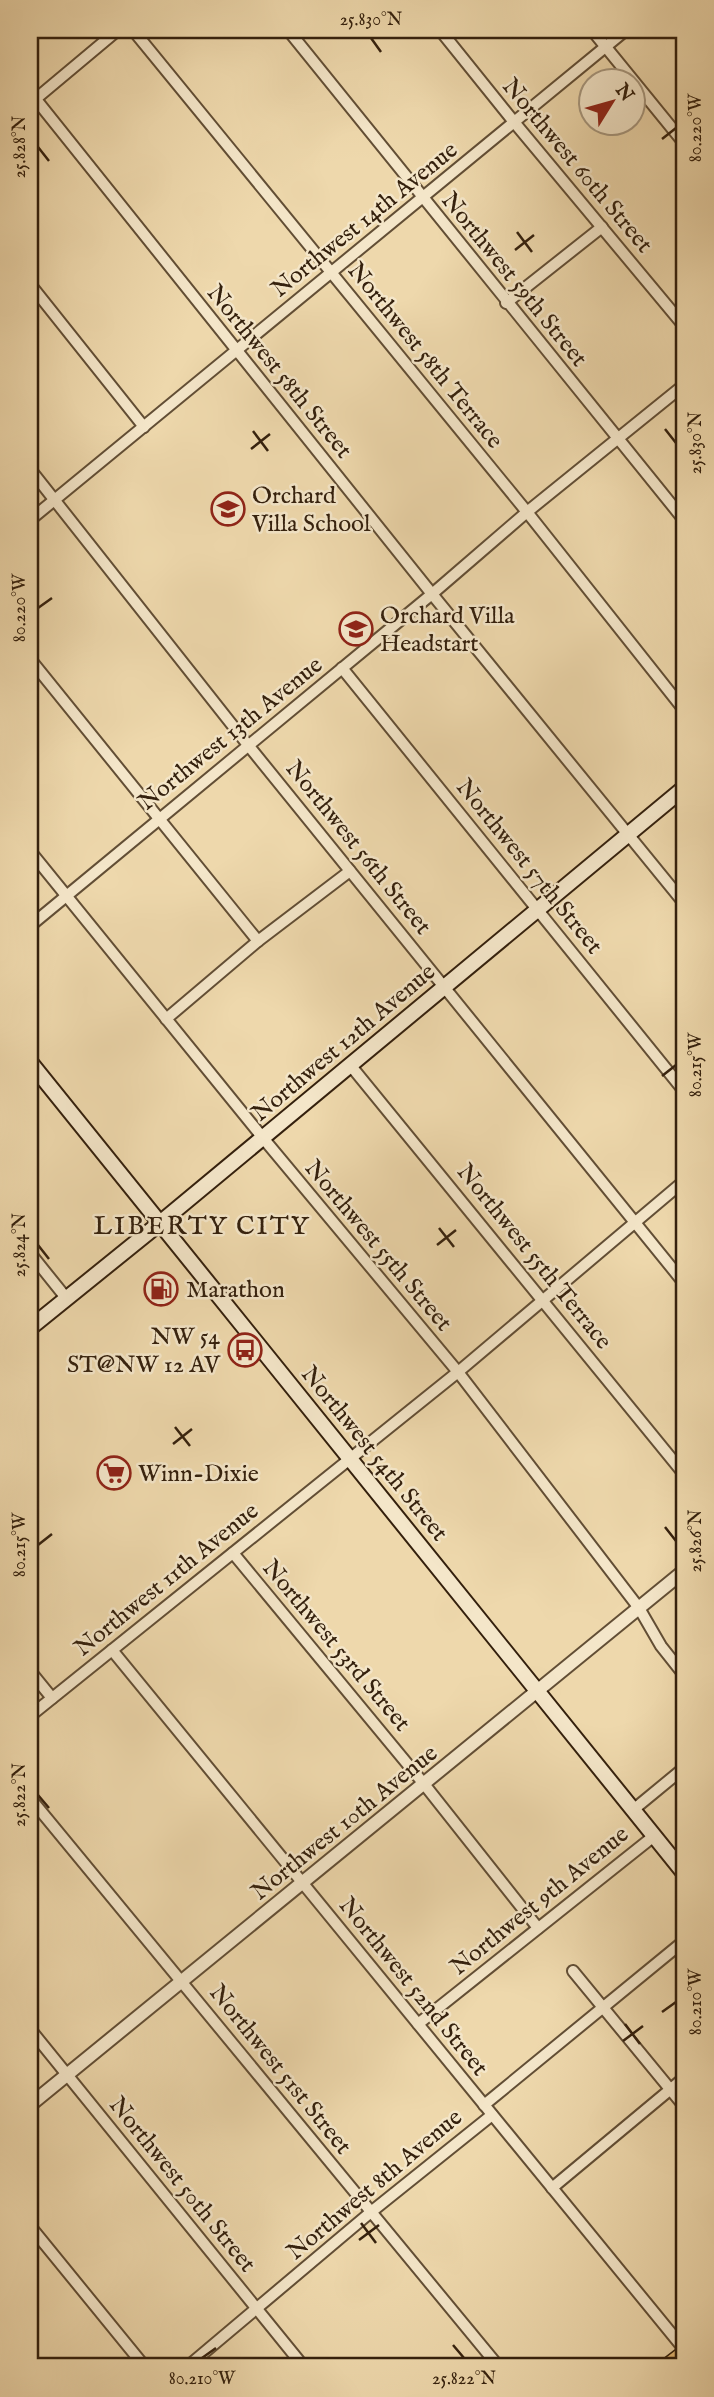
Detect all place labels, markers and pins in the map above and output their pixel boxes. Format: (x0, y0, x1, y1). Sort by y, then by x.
place label: Orchard Villa School (251, 481, 371, 540)
school or university icon: Orchard Villa School (209, 490, 247, 528)
place label: Orchard Villa Headstart (380, 601, 515, 660)
school or university icon: Orchard Villa Headstart (337, 610, 375, 648)
fuel station icon: Marathon (142, 1270, 180, 1308)
place label: Marathon (186, 1275, 285, 1306)
place label: NW 54 ST@NW 12 AV (67, 1322, 221, 1381)
bus stop icon: NW 54 ST@NW 12 AV (226, 1331, 264, 1369)
supermarket icon: Winn-Dixie (95, 1454, 133, 1492)
place label: Winn-Dixie (138, 1459, 259, 1490)

